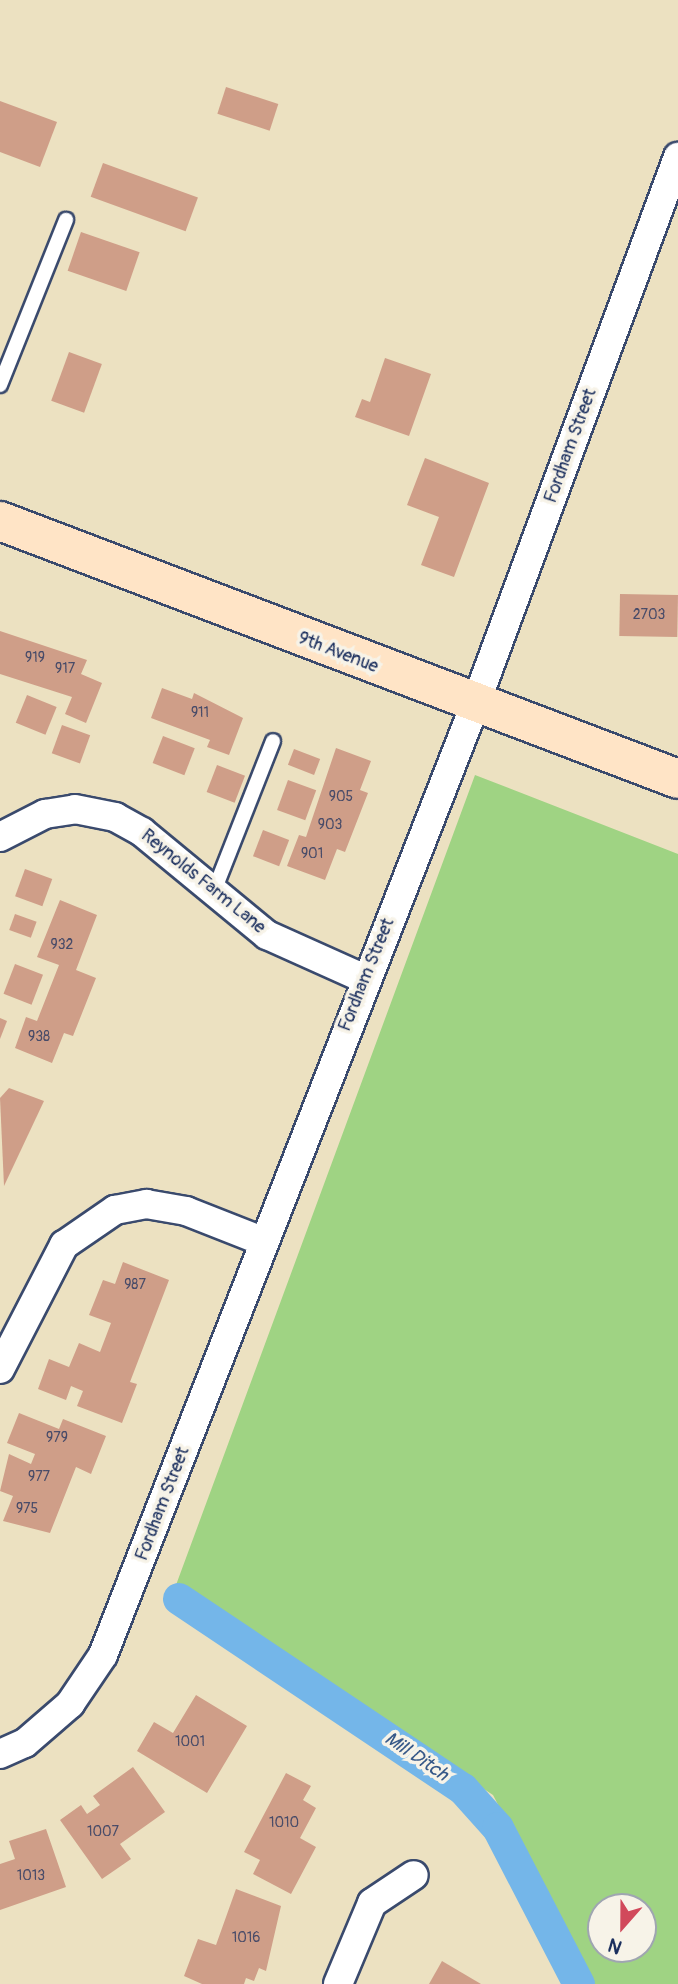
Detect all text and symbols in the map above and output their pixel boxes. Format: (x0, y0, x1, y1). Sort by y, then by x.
street label: Fordham Street (540, 386, 602, 506)
house number: 2703 (633, 607, 665, 623)
street label: 9th Avenue (295, 628, 381, 678)
house number: 919 (25, 650, 45, 666)
house number: 917 (55, 661, 75, 677)
house number: 911 (191, 705, 209, 721)
house number: 905 (329, 789, 353, 805)
house number: 903 (318, 817, 342, 833)
street label: Reynolds Farm Lane (136, 825, 270, 939)
house number: 901 (301, 846, 323, 862)
street label: Fordham Street (335, 915, 399, 1035)
house number: 932 (51, 937, 73, 953)
house number: 938 (28, 1029, 50, 1045)
house number: 987 (124, 1277, 146, 1293)
house number: 979 (46, 1430, 68, 1446)
street label: Fordham Street (131, 1444, 195, 1564)
house number: 977 (28, 1469, 50, 1485)
house number: 975 (16, 1501, 38, 1517)
water label: Mill Ditch (380, 1727, 452, 1787)
house number: 1001 (175, 1734, 205, 1750)
house number: 1010 (269, 1815, 299, 1831)
house number: 1007 (87, 1824, 119, 1840)
house number: 1013 (17, 1868, 45, 1884)
north arrow (587, 1893, 657, 1963)
house number: 1016 (232, 1930, 260, 1946)
text: N (605, 1932, 626, 1959)

